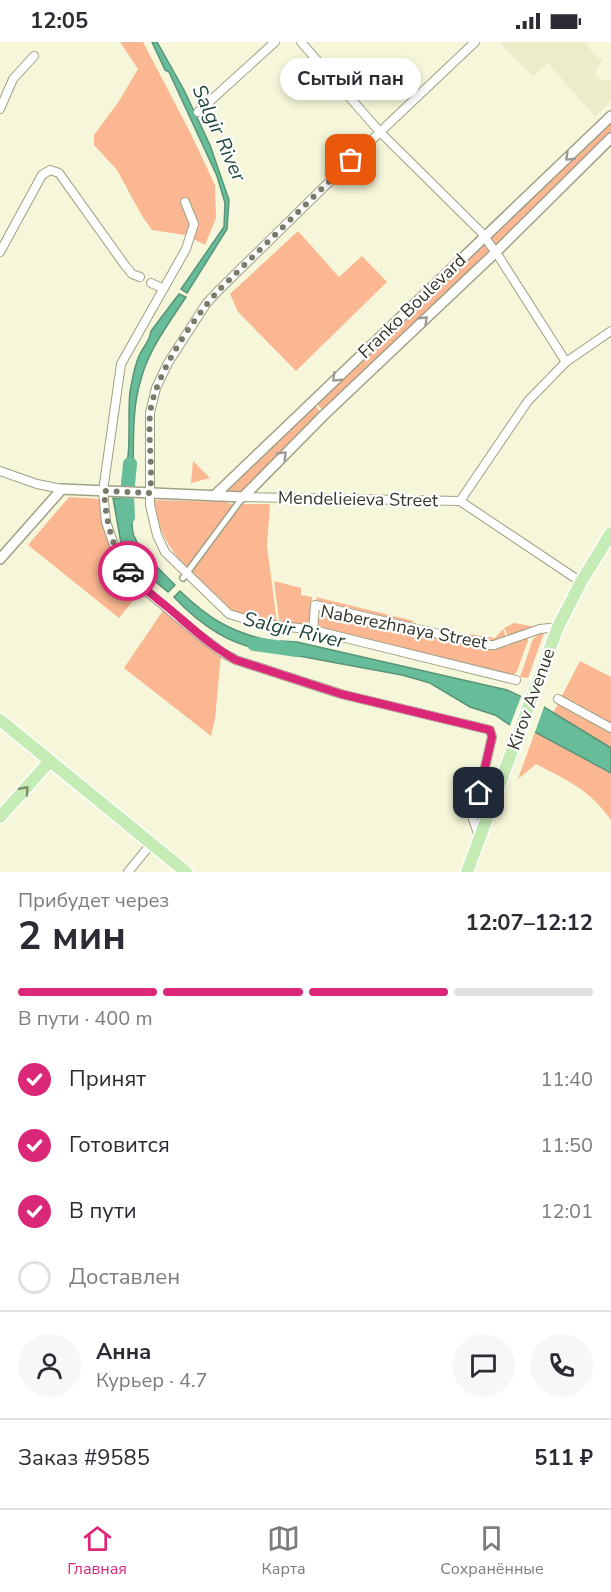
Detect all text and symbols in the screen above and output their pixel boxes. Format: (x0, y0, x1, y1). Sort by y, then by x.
text: 12:05 (30, 6, 88, 36)
callout: Сытый пан (280, 58, 422, 100)
text: Сытый пан (297, 65, 404, 92)
water label: Salgir River (186, 80, 253, 186)
pin (325, 134, 376, 185)
icon: bag (334, 143, 367, 176)
one-way arrow (565, 150, 575, 161)
street label: Franko Boulevard (353, 248, 471, 364)
one-way arrow (417, 316, 427, 327)
one-way arrow (333, 371, 343, 382)
one-way arrow (276, 452, 287, 463)
street label: Mendelieieva Street (278, 486, 439, 512)
courier (98, 541, 158, 601)
icon: car (112, 555, 145, 588)
street label: Naberezhnaya Street (319, 599, 490, 655)
water label: Salgir River (241, 605, 348, 655)
street label: Kirov Avenue (501, 645, 561, 753)
pin (453, 767, 504, 818)
icon: home (462, 776, 495, 809)
one-way arrow (18, 786, 29, 796)
text: Прибудет через (18, 887, 169, 914)
text: 12:07–12:12 (465, 908, 593, 938)
text: 2 мин (18, 910, 126, 963)
text: В пути · 400 m (18, 1005, 153, 1032)
icon: check (18, 1063, 51, 1096)
text: Принят (69, 1064, 146, 1094)
text: 11:40 (540, 1066, 593, 1093)
icon: check (18, 1129, 51, 1162)
text: Готовится (69, 1130, 170, 1160)
text: 11:50 (540, 1132, 593, 1159)
icon: check (18, 1195, 51, 1228)
text: В пути (69, 1196, 137, 1226)
text: 12:01 (540, 1198, 593, 1225)
text: Доставлен (69, 1262, 180, 1292)
button: person (18, 1334, 81, 1397)
button: chat (452, 1334, 515, 1397)
button: phone (530, 1334, 593, 1397)
text: Анна (96, 1337, 151, 1367)
text: Курьер · 4.7 (96, 1367, 208, 1394)
text: Заказ #9585 (18, 1443, 150, 1473)
text: 511 ₽ (534, 1443, 593, 1473)
tab: Главная (67, 1522, 127, 1580)
tab: Карта (262, 1522, 306, 1580)
tab: Сохранённые (440, 1522, 544, 1580)

